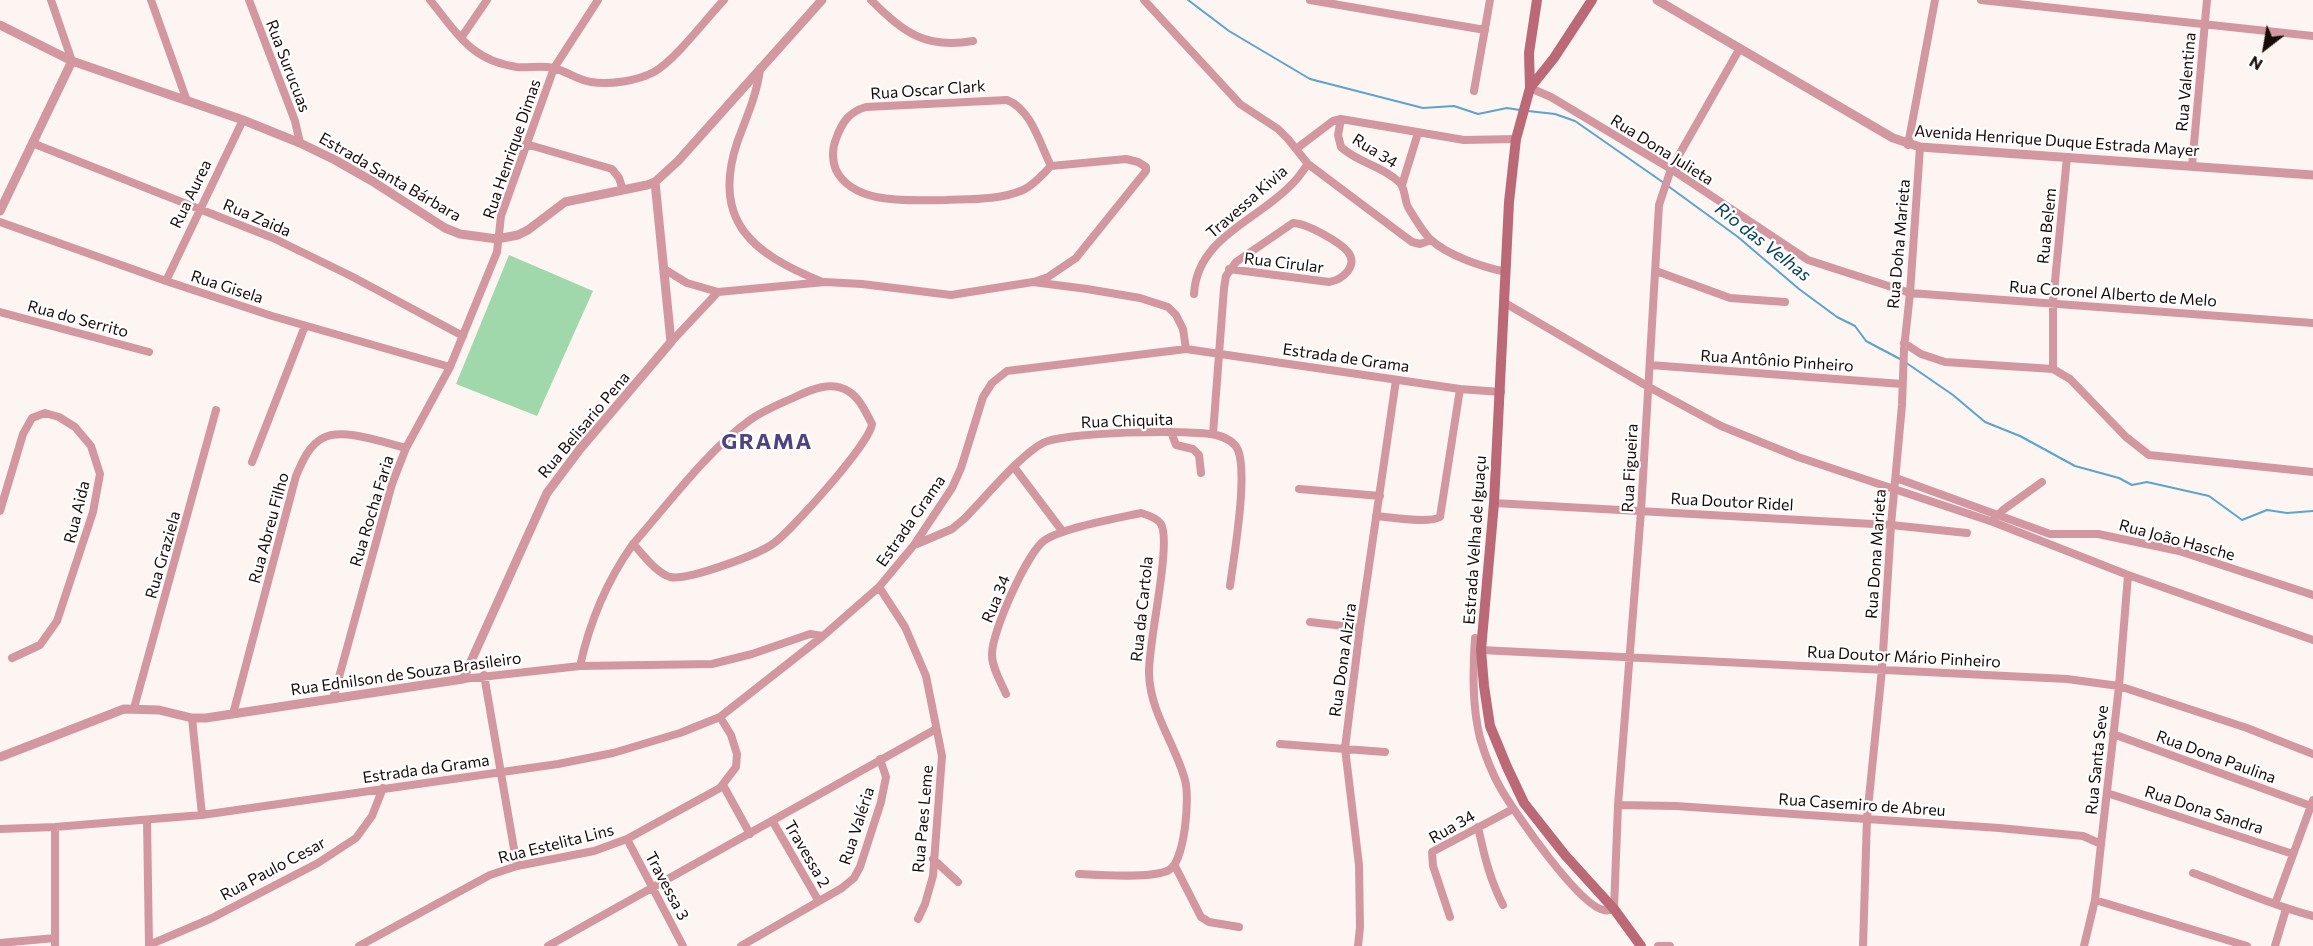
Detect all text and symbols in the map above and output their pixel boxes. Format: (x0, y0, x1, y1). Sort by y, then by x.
street label: Rua Surucuas (262, 17, 314, 115)
north arrow (2235, 18, 2295, 78)
street label: Rua Valentina (2172, 32, 2200, 132)
text: N (2245, 53, 2266, 75)
street label: Rua Oscar Clark (870, 76, 986, 104)
street label: Rua Henrique Dimas (479, 77, 545, 221)
street label: Rua Dona Julieta (1607, 111, 1717, 189)
street label: Avenida Henrique Duque Estrada Mayer (1914, 121, 2200, 161)
street label: Estrada Santa Bárbara (316, 128, 464, 226)
street label: Rua 34 (1349, 130, 1401, 172)
street label: Rua Aurea (166, 157, 216, 231)
street label: Travessa Kivia (1203, 162, 1291, 242)
street label: Rua Doha Marieta (1884, 178, 1914, 310)
street label: Rua Belem (2033, 187, 2061, 265)
street label: Rua Zaida (220, 195, 294, 241)
water label: Rio das Velhas (1711, 198, 1815, 286)
street label: Rua Cirular (1243, 249, 1325, 277)
street label: Rua Gisela (188, 266, 266, 308)
street label: Rua Coronel Alberto de Melo (2008, 277, 2218, 311)
street label: Rua do Serrito (25, 296, 131, 342)
street label: Estrada de Grama (1281, 340, 1411, 376)
street label: Rua Antônio Pinheiro (1700, 346, 1854, 376)
street label: Rua Belisario Pena (534, 368, 634, 482)
street label: Rua Chiquita (1080, 410, 1174, 432)
street label: Rua Figueira (1618, 423, 1642, 513)
district label: GRAMA (721, 429, 813, 455)
street label: Rua Rocha Faria (346, 453, 398, 569)
street label: Estrada Velha de Iguaçu (1460, 455, 1490, 625)
street label: Rua Abreu Filho (245, 470, 293, 586)
street label: Estrada Grama (872, 472, 950, 570)
street label: Rua Aida (60, 479, 94, 545)
street label: Rua Dona Marieta (1862, 488, 1890, 620)
street label: Rua Doutor Ridel (1670, 489, 1794, 515)
street label: Rua Graziela (141, 509, 185, 601)
street label: Rua João Hasche (2117, 515, 2237, 565)
street label: Rua da Cartola (1127, 555, 1157, 663)
street label: Rua 34 (978, 572, 1014, 626)
street label: Rua Dona Alzira (1326, 602, 1360, 718)
street label: Rua Doutor Mário Pinheiro (1807, 642, 2001, 672)
street label: Rua Ednilson de Souza Brasileiro (289, 648, 523, 700)
street label: Rua Santa Seve (2082, 704, 2112, 816)
street label: Rua Dona Paulina (2154, 726, 2278, 788)
street label: Estrada da Grama (361, 751, 491, 787)
street label: Rua Paes Leme (909, 764, 937, 874)
street label: Rua Dona Sandra (2142, 782, 2266, 838)
street label: Rua Valéria (835, 785, 879, 867)
street label: Rua Casemiro de Abreu (1778, 790, 1946, 820)
street label: Rua 34 (1426, 806, 1478, 848)
street label: Travessa 2 (780, 817, 834, 891)
street label: Rua Estelita Lins (496, 820, 616, 868)
street label: Rua Paulo Cesar (217, 833, 329, 905)
street label: Travessa 3 (641, 848, 693, 924)

